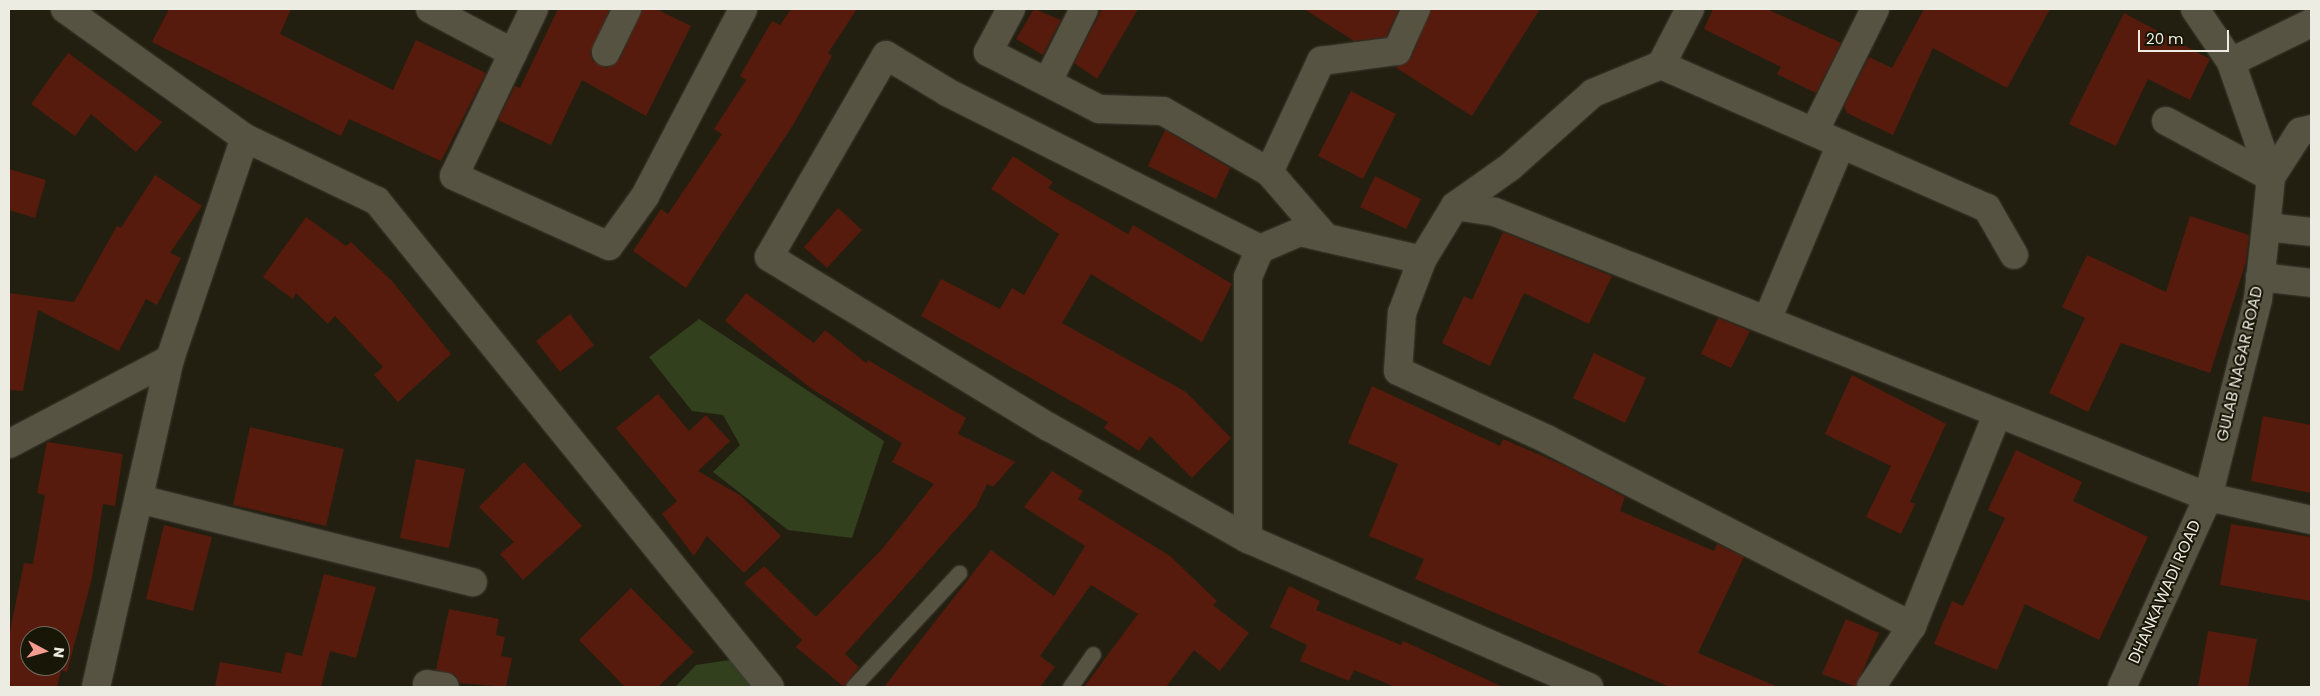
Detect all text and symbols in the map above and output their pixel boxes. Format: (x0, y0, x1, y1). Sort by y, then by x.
scale bar (2140, 20, 2231, 52)
text: 20 m (2146, 28, 2184, 49)
street label: GULAB NAGAR ROAD (2213, 285, 2267, 443)
street label: DHANKAWADI ROAD (2125, 517, 2205, 667)
north arrow (20, 626, 70, 676)
text: N (48, 646, 69, 659)

